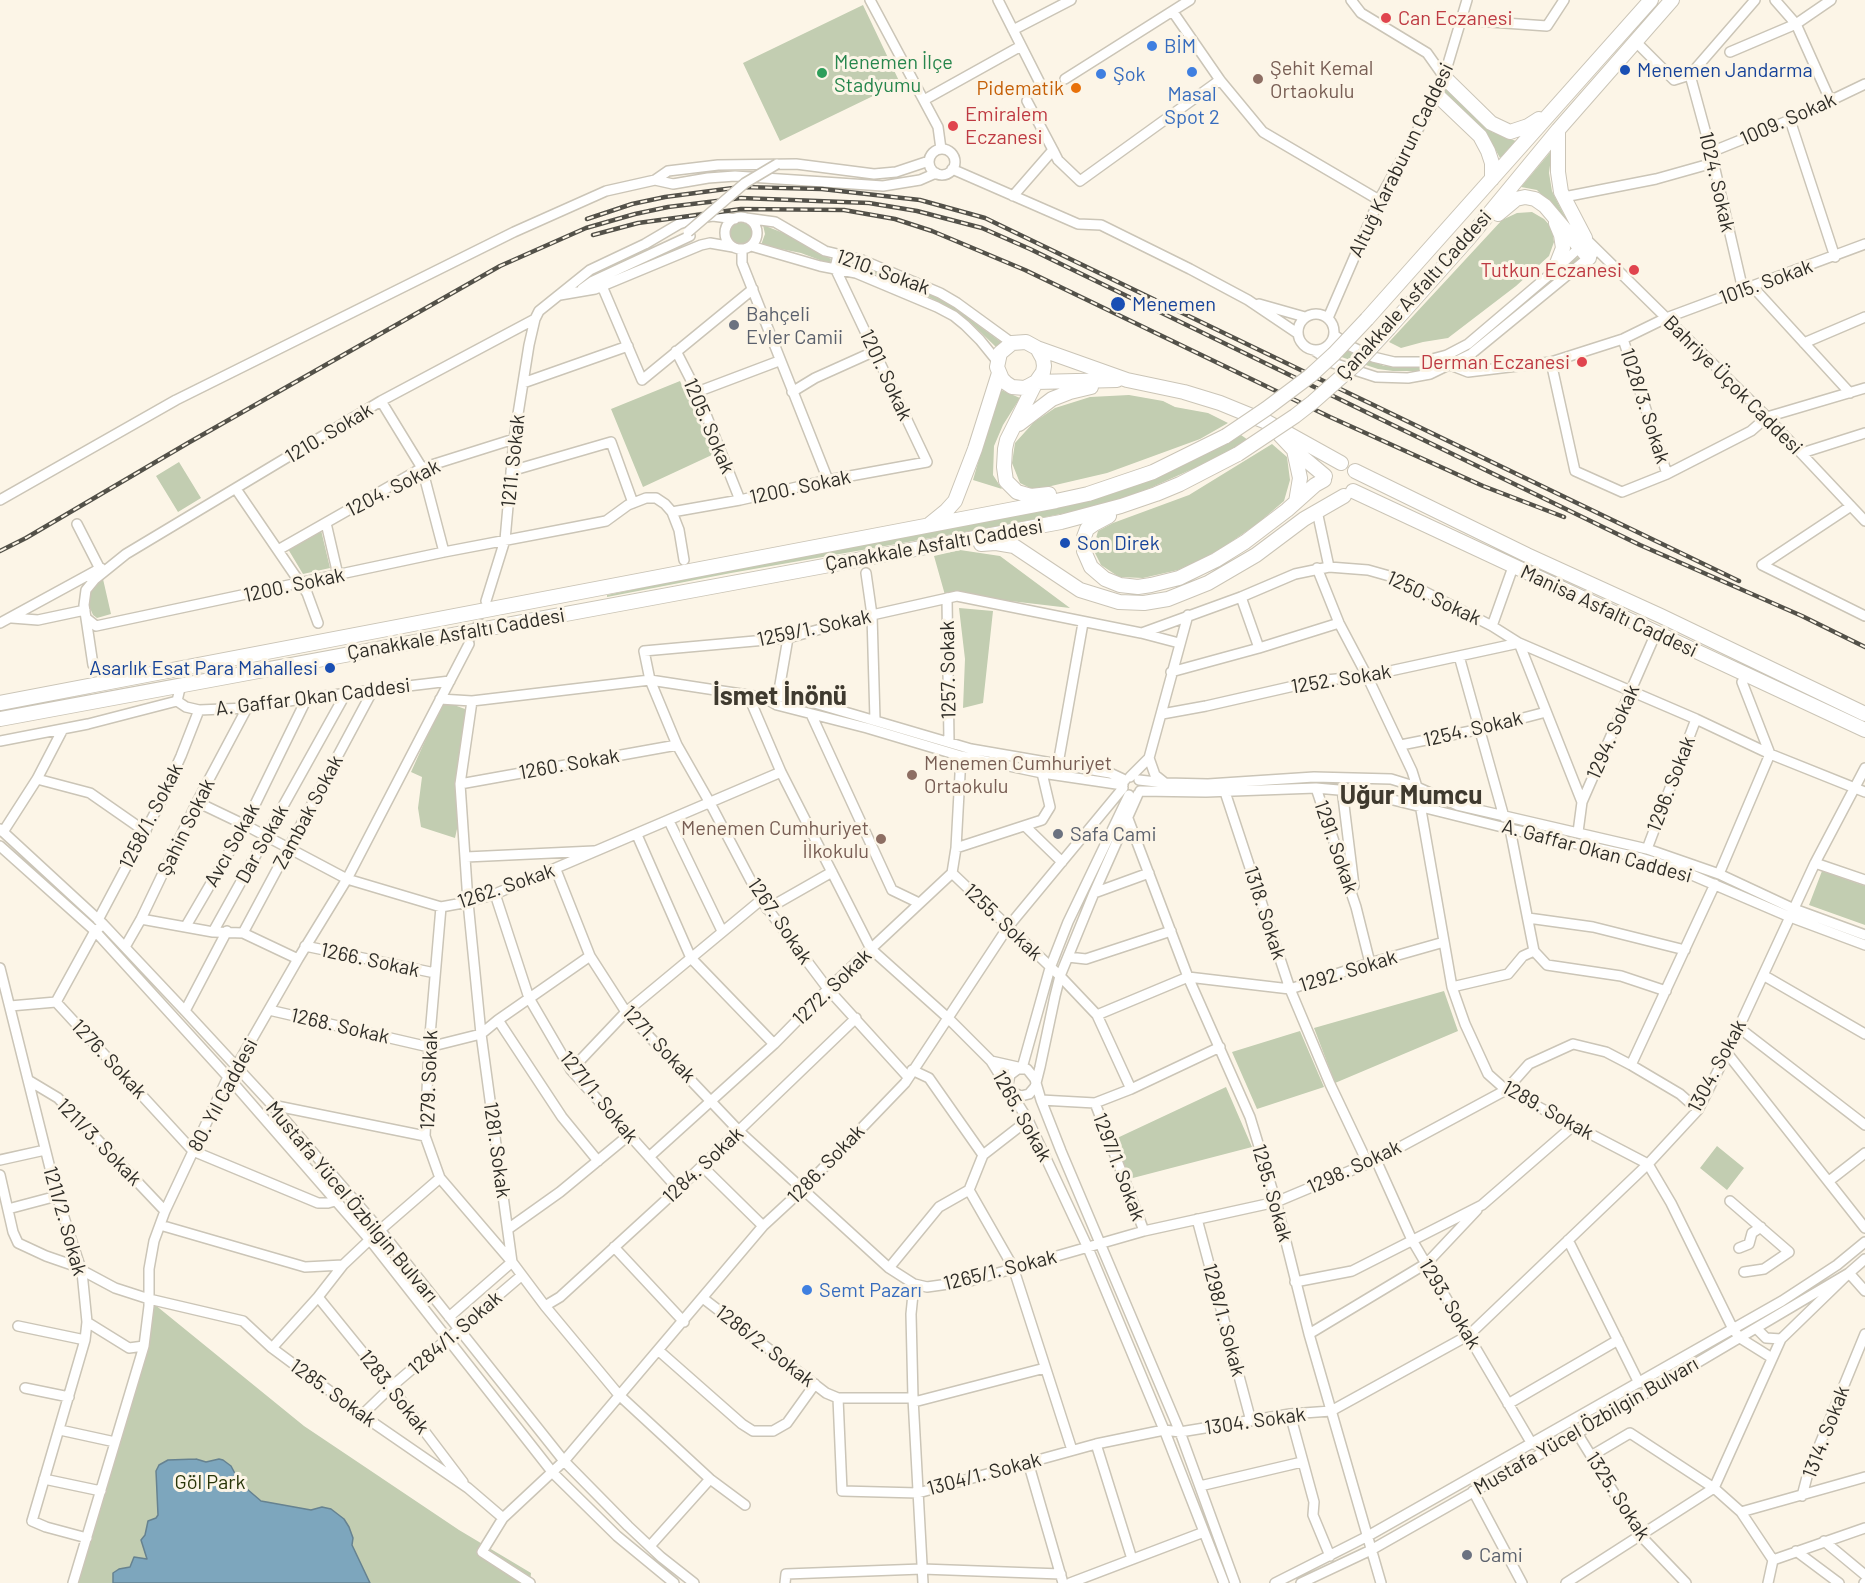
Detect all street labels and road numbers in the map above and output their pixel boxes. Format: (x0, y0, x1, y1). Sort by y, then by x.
street label: Altuğ Karaburun Caddesi (1344, 59, 1458, 261)
street label: 1009. Sokak (1736, 87, 1840, 151)
street label: 1024. Sokak (1694, 129, 1740, 235)
street label: Çanakkale Asfaltı Caddesi (1331, 205, 1497, 385)
street label: 1210. Sokak (833, 244, 933, 300)
street label: 1015. Sokak (1716, 254, 1816, 310)
street label: Bahriye Üçok Caddesi (1658, 310, 1808, 460)
street label: 1201. Sokak (854, 326, 918, 424)
street label: 1028/3. Sokak (1615, 345, 1675, 467)
street label: 1205. Sokak (678, 375, 740, 477)
street label: 1210. Sokak (281, 397, 377, 469)
street label: 1211. Sokak (496, 413, 530, 509)
street label: 1204. Sokak (342, 454, 444, 522)
street label: 1200. Sokak (747, 465, 853, 509)
street label: Çanakkale Asfaltı Caddesi (823, 514, 1045, 576)
street label: Manisa Asfaltı Caddesi (1517, 559, 1701, 663)
street label: 1200. Sokak (241, 563, 347, 607)
street label: 1250. Sokak (1383, 566, 1485, 630)
street label: Çanakkale Asfaltı Caddesi (345, 603, 567, 665)
street label: 1259/1. Sokak (755, 604, 873, 652)
street label: 1257. Sokak (935, 620, 961, 720)
street label: 1252. Sokak (1289, 659, 1393, 699)
street label: A. Gaffar Okan Caddesi (214, 673, 412, 721)
street label: 1294. Sokak (1581, 681, 1645, 783)
street label: 1254. Sokak (1421, 706, 1525, 752)
street label: 1296. Sokak (1642, 733, 1700, 835)
street label: 1260. Sokak (517, 743, 621, 785)
street label: Zambak Sokak (268, 751, 348, 873)
street label: 1258/1. Sokak (114, 759, 188, 873)
street label: Şahin Sokak (152, 774, 220, 880)
street label: 1291. Sokak (1309, 797, 1363, 897)
street label: Avcı Sokak (199, 799, 265, 891)
street label: Dar Sokak (231, 800, 293, 888)
street label: A. Gaffar Okan Caddesi (1499, 814, 1695, 888)
street label: 1262. Sokak (454, 858, 558, 914)
street label: 1318. Sokak (1239, 863, 1291, 963)
street label: 1267. Sokak (742, 873, 818, 969)
street label: 1255. Sokak (959, 878, 1047, 966)
street label: 1266. Sokak (318, 938, 422, 982)
street label: 1272. Sokak (788, 944, 876, 1030)
street label: 1292. Sokak (1296, 945, 1400, 997)
street label: 1271. Sokak (617, 1001, 701, 1087)
street label: 1268. Sokak (288, 1003, 392, 1049)
street label: 1276. Sokak (66, 1014, 152, 1104)
street label: 1304. Sokak (1682, 1015, 1752, 1117)
street label: 1279. Sokak (415, 1030, 443, 1130)
street label: 80. Yıl Caddesi (183, 1034, 263, 1156)
street label: 1271/1. Sokak (555, 1046, 643, 1148)
street label: 1265. Sokak (987, 1066, 1057, 1166)
street label: 1289. Sokak (1498, 1075, 1598, 1145)
street label: 1211/3. Sokak (51, 1093, 147, 1191)
street label: Mustafa Yücel Özbilgin Bulvarı (261, 1097, 443, 1307)
street label: 1281. Sokak (478, 1100, 516, 1200)
street label: 1297/1. Sokak (1087, 1110, 1151, 1224)
street label: 1286. Sokak (782, 1119, 870, 1209)
street label: 1284. Sokak (658, 1122, 748, 1208)
street label: 1298. Sokak (1303, 1135, 1405, 1199)
street label: 1295. Sokak (1247, 1141, 1297, 1245)
street label: 1211/2. Sokak (38, 1164, 92, 1278)
street label: 1265/1. Sokak (941, 1244, 1059, 1296)
street label: 1293. Sokak (1414, 1255, 1486, 1353)
street label: 1298/1. Sokak (1197, 1261, 1251, 1379)
street label: 1284/1. Sokak (403, 1286, 507, 1380)
street label: 1286/2. Sokak (711, 1300, 819, 1392)
street label: 1283. Sokak (354, 1345, 434, 1439)
street label: Mustafa Yücel Özbilgin Bulvarı (1469, 1352, 1703, 1500)
street label: 1285. Sokak (285, 1354, 381, 1432)
street label: 1314. Sokak (1797, 1382, 1855, 1482)
street label: 1304. Sokak (1203, 1402, 1307, 1440)
street label: 1304/1. Sokak (924, 1447, 1044, 1501)
street label: 1325. Sokak (1581, 1447, 1655, 1545)

